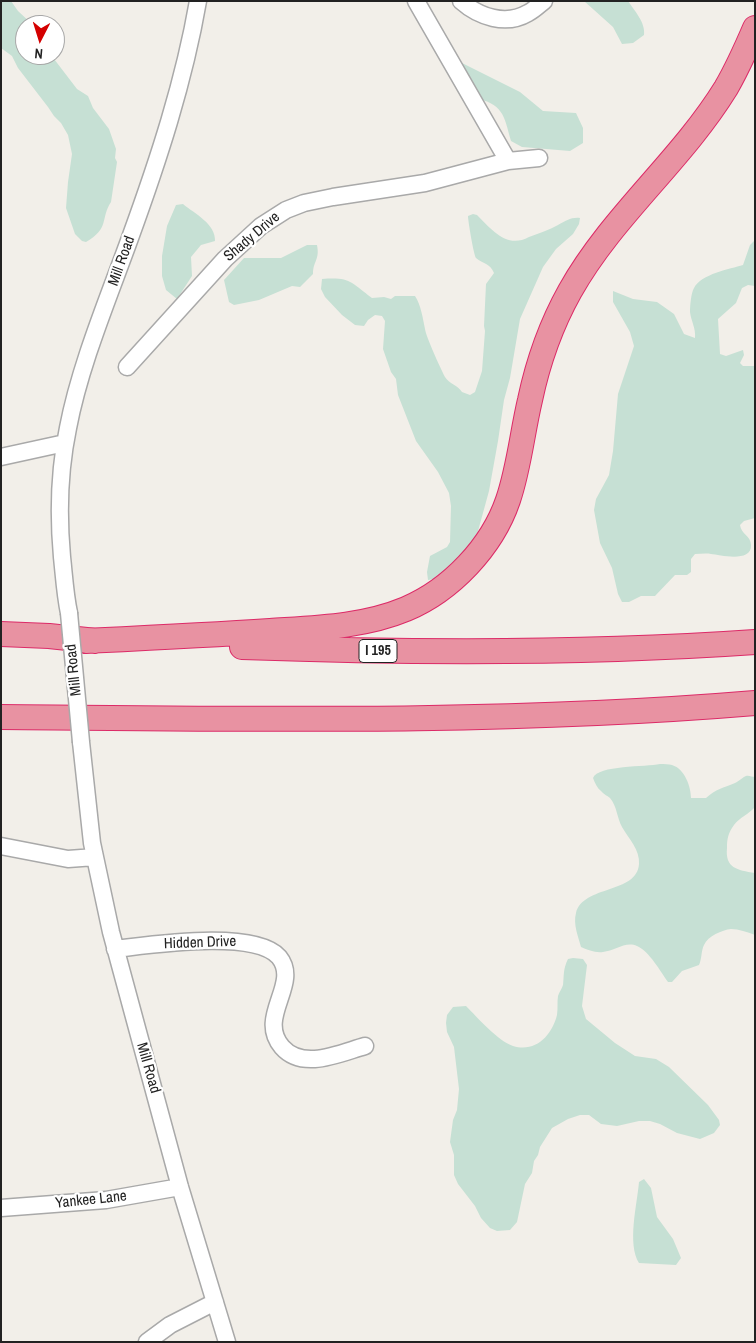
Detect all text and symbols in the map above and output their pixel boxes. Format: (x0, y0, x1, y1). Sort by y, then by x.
north arrow (15, 15, 65, 65)
text: N (34, 45, 44, 63)
street label: Shady Drive (220, 208, 284, 266)
street label: Mill Road (105, 234, 139, 288)
road number: I 195 (359, 640, 397, 662)
street label: Mill Road (62, 643, 86, 697)
street label: Hidden Drive (163, 933, 237, 953)
street label: Mill Road (132, 1041, 164, 1095)
street label: Yankee Lane (54, 1187, 128, 1213)

